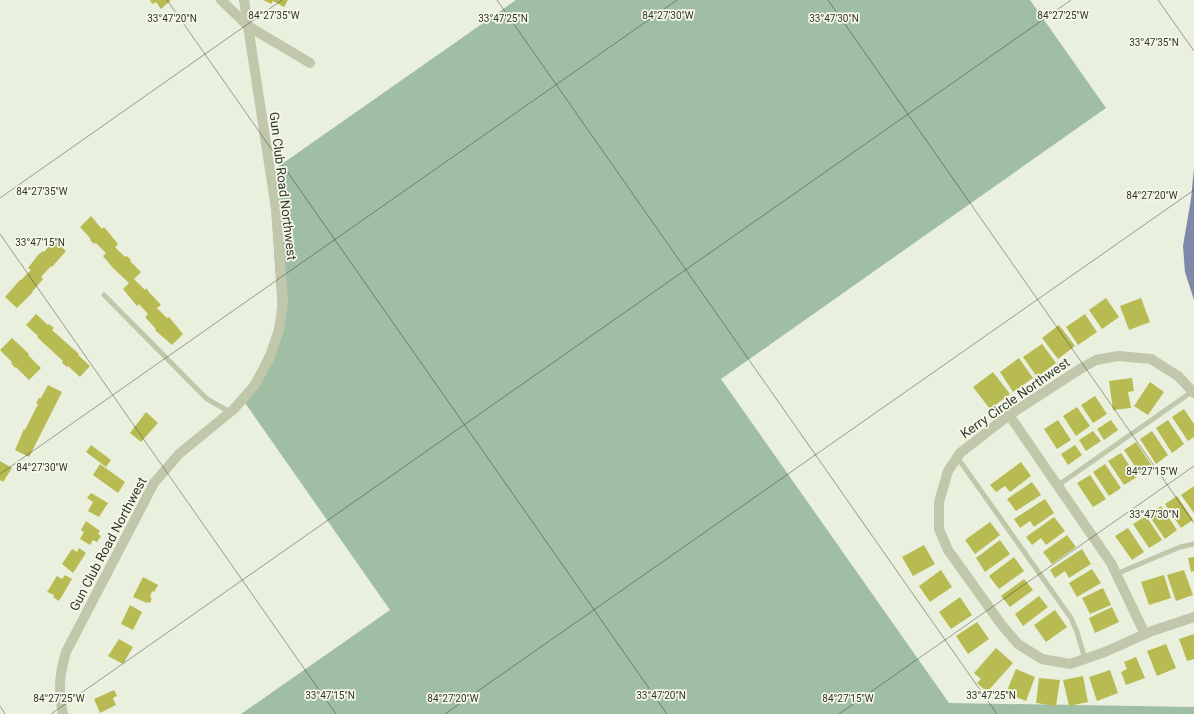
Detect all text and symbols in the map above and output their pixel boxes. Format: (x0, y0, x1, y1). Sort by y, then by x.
text: 84°27'35"W (248, 10, 300, 21)
text: 84°27'30"W (642, 10, 694, 21)
text: 84°27'25"W (1037, 10, 1089, 21)
text: 33°47'20"N (147, 13, 197, 24)
text: 33°47'25"N (478, 13, 528, 24)
text: 33°47'30"N (809, 13, 859, 24)
text: 33°47'35"N (1129, 37, 1179, 48)
street label: Gun Club Road Northwest (266, 111, 300, 261)
text: 84°27'35"W (16, 186, 68, 197)
text: 84°27'20"W (1126, 190, 1178, 201)
text: 33°47'15"N (15, 237, 65, 248)
street label: Kerry Circle Northwest (958, 355, 1072, 441)
text: 84°27'30"W (16, 462, 68, 473)
text: 84°27'15"W (1126, 466, 1178, 477)
street label: Gun Club Road Northwest (66, 475, 150, 613)
text: 33°47'30"N (1129, 509, 1179, 520)
text: 33°47'15"N (305, 690, 355, 701)
text: 33°47'20"N (636, 690, 686, 701)
text: 33°47'25"N (966, 690, 1016, 701)
text: 84°27'25"W (33, 693, 85, 704)
text: 84°27'20"W (427, 693, 479, 704)
text: 84°27'15"W (822, 693, 874, 704)

